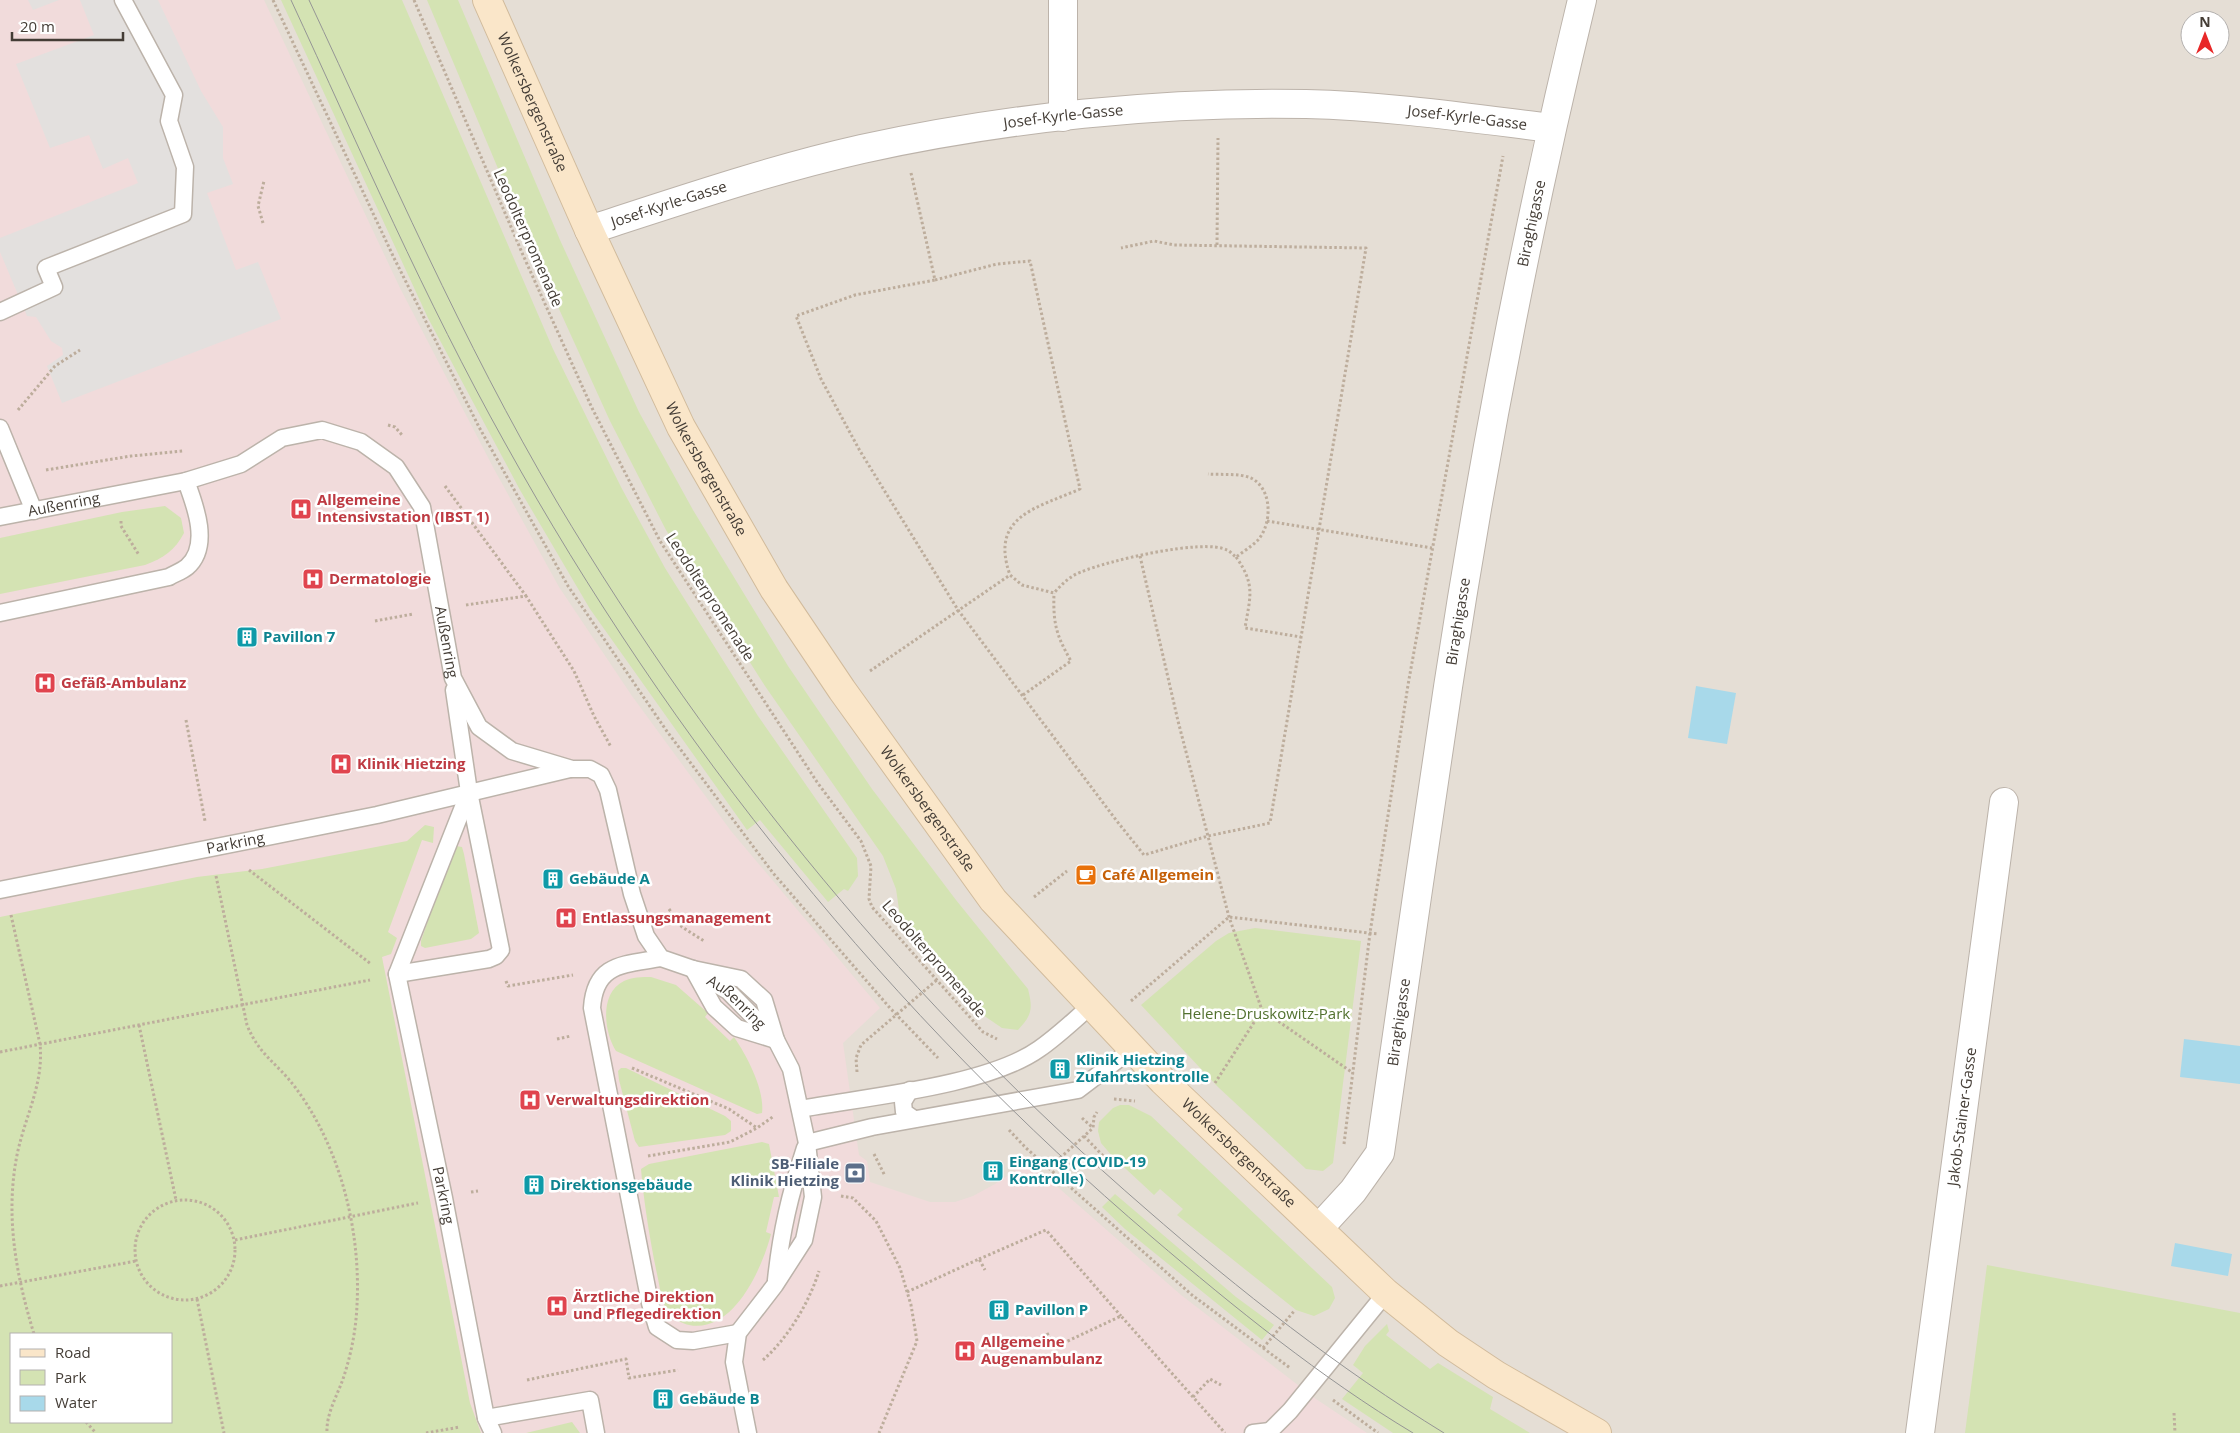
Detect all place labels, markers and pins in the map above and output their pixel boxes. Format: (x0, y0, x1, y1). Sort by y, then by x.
place label: Allgemeine Intensivstation (IBST 1) (317, 489, 489, 526)
hospital icon: Allgemeine Intensivstation (IBST 1) (289, 497, 313, 521)
hospital icon: Dermatologie (301, 567, 325, 591)
place label: Dermatologie (329, 568, 431, 588)
building icon: Pavillon 7 (235, 625, 259, 649)
place label: Pavillon 7 (263, 626, 336, 646)
hospital icon: Gefäß-Ambulanz (33, 671, 57, 695)
place label: Gefäß-Ambulanz (61, 672, 186, 692)
hospital icon: Klinik Hietzing (329, 752, 353, 776)
place label: Klinik Hietzing (357, 753, 466, 773)
cafe icon: Café Allgemein (1074, 863, 1098, 887)
place label: Café Allgemein (1102, 864, 1214, 884)
building icon: Gebäude A (541, 867, 565, 891)
place label: Gebäude A (569, 868, 650, 888)
hospital icon: Entlassungsmanagement (554, 906, 578, 930)
place label: Entlassungsmanagement (582, 907, 771, 927)
place label: Klinik Hietzing Zufahrtskontrolle (1076, 1049, 1209, 1086)
building icon: Klinik Hietzing Zufahrtskontrolle (1048, 1057, 1072, 1081)
hospital icon: Verwaltungsdirektion (518, 1088, 542, 1112)
place label: Verwaltungsdirektion (546, 1089, 709, 1109)
place label: Eingang (COVID-19 Kontrolle) (1009, 1151, 1146, 1188)
place label: SB-Filiale Klinik Hietzing (731, 1153, 840, 1190)
building icon: Eingang (COVID-19 Kontrolle) (981, 1159, 1005, 1183)
bank icon: SB-Filiale Klinik Hietzing (843, 1161, 867, 1185)
building icon: Direktionsgebäude (522, 1173, 546, 1197)
place label: Direktionsgebäude (550, 1174, 693, 1194)
place label: Ärztliche Direktion und Pflegedirektion (573, 1286, 721, 1323)
hospital icon: Ärztliche Direktion und Pflegedirektion (545, 1294, 569, 1318)
building icon: Pavillon P (987, 1298, 1011, 1322)
place label: Pavillon P (1015, 1299, 1088, 1319)
place label: Allgemeine Augenambulanz (981, 1331, 1102, 1368)
hospital icon: Allgemeine Augenambulanz (953, 1339, 977, 1363)
building icon: Gebäude B (651, 1387, 675, 1411)
place label: Gebäude B (679, 1388, 759, 1408)

